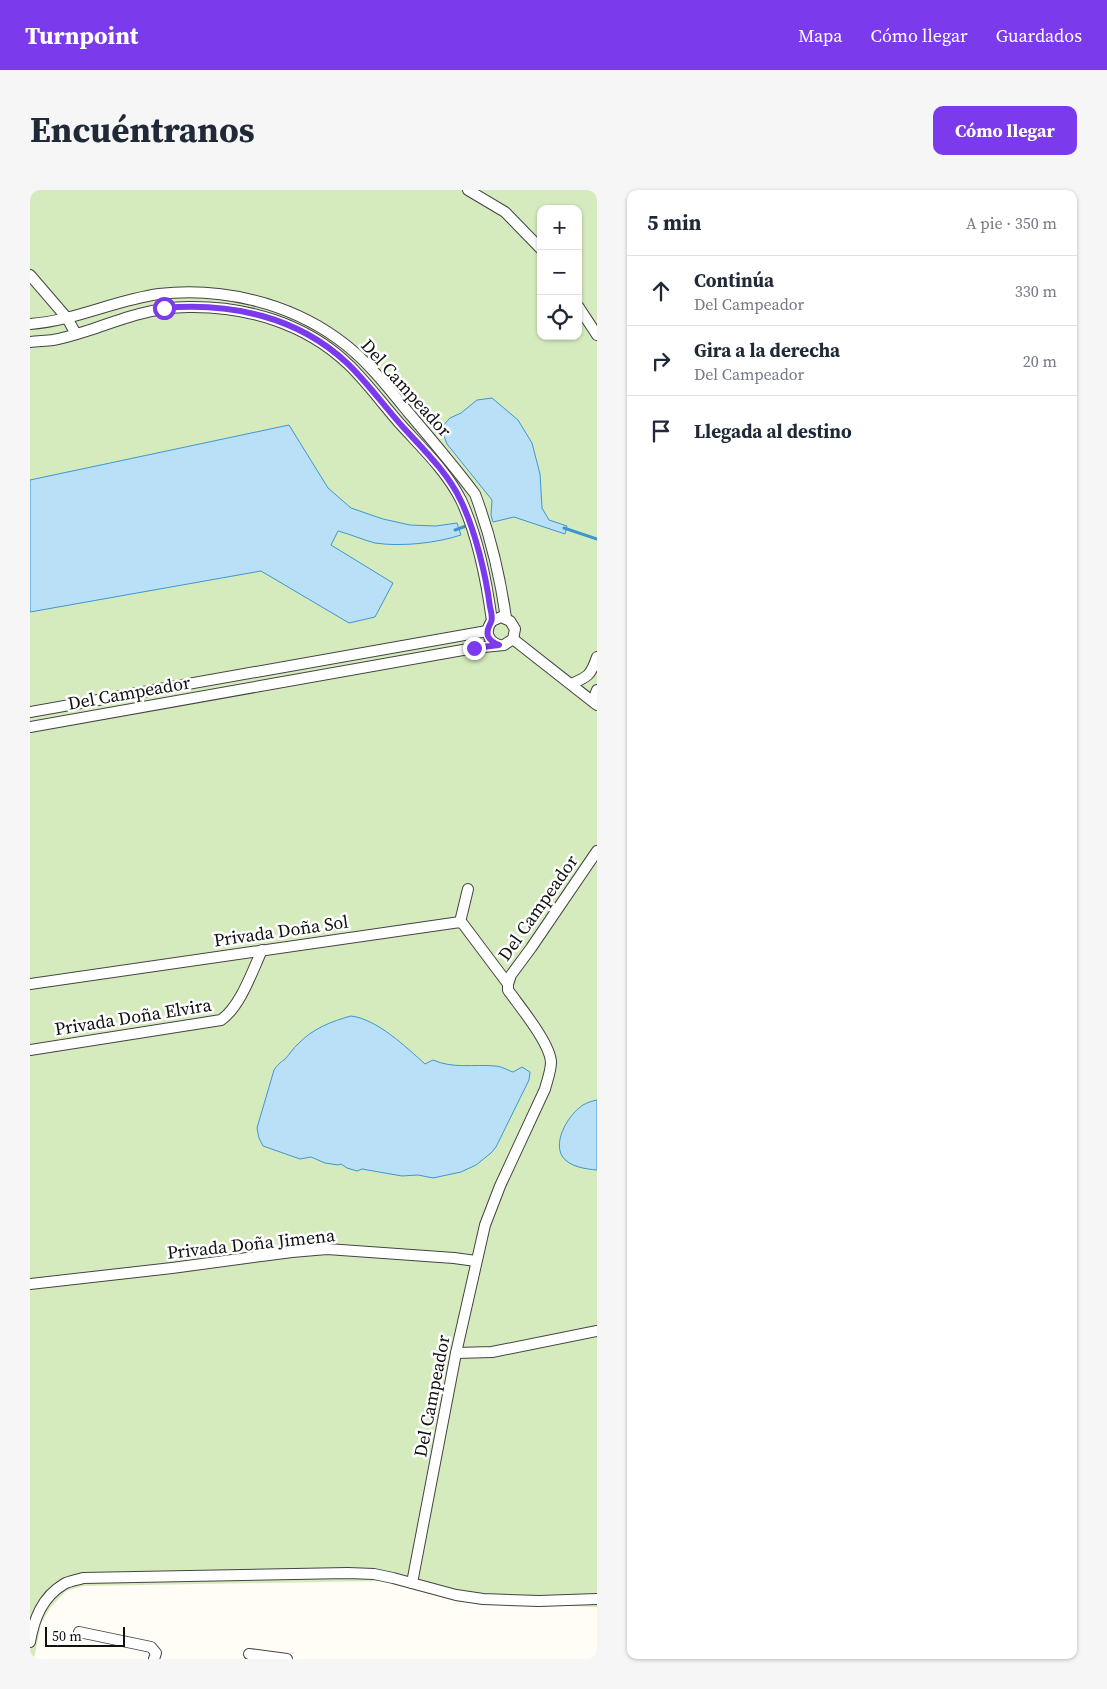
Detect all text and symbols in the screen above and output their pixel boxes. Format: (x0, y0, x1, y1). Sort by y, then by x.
text: Turnpoint (25, 19, 138, 52)
text: Mapa (798, 23, 843, 48)
text: Cómo llegar (871, 23, 968, 48)
text: Guardados (996, 23, 1082, 48)
text: Encuéntranos (30, 106, 255, 154)
button: Cómo llegar (933, 106, 1077, 155)
map controls (537, 205, 582, 340)
button: + (537, 205, 582, 250)
text: 5 min (647, 208, 702, 237)
text: A pie · 350 m (966, 212, 1057, 234)
button: − (537, 250, 582, 295)
text: Continúa (694, 267, 774, 293)
icon: ahead (647, 277, 675, 305)
text: 330 m (1015, 280, 1057, 302)
text: Del Campeador (694, 293, 804, 315)
button: locate (537, 295, 582, 340)
route start (153, 297, 176, 320)
street label: Del Campeador (356, 333, 457, 442)
text: Gira a la derecha (694, 337, 840, 363)
icon: right (647, 347, 675, 375)
text: 20 m (1023, 350, 1057, 372)
text: Del Campeador (694, 363, 804, 385)
icon: arrive (647, 417, 675, 445)
text: Llegada al destino (694, 418, 852, 444)
route end (463, 637, 486, 660)
street label: Del Campeador (66, 669, 193, 716)
street label: Del Campeador (492, 849, 584, 966)
street label: Privada Doña Sol (212, 909, 350, 952)
street label: Privada Doña Elvira (53, 992, 214, 1041)
street label: Privada Doña Jimena (166, 1222, 337, 1265)
street label: Del Campeador (407, 1332, 456, 1459)
scale bar (45, 1624, 125, 1647)
text: 50 m (52, 1626, 82, 1646)

